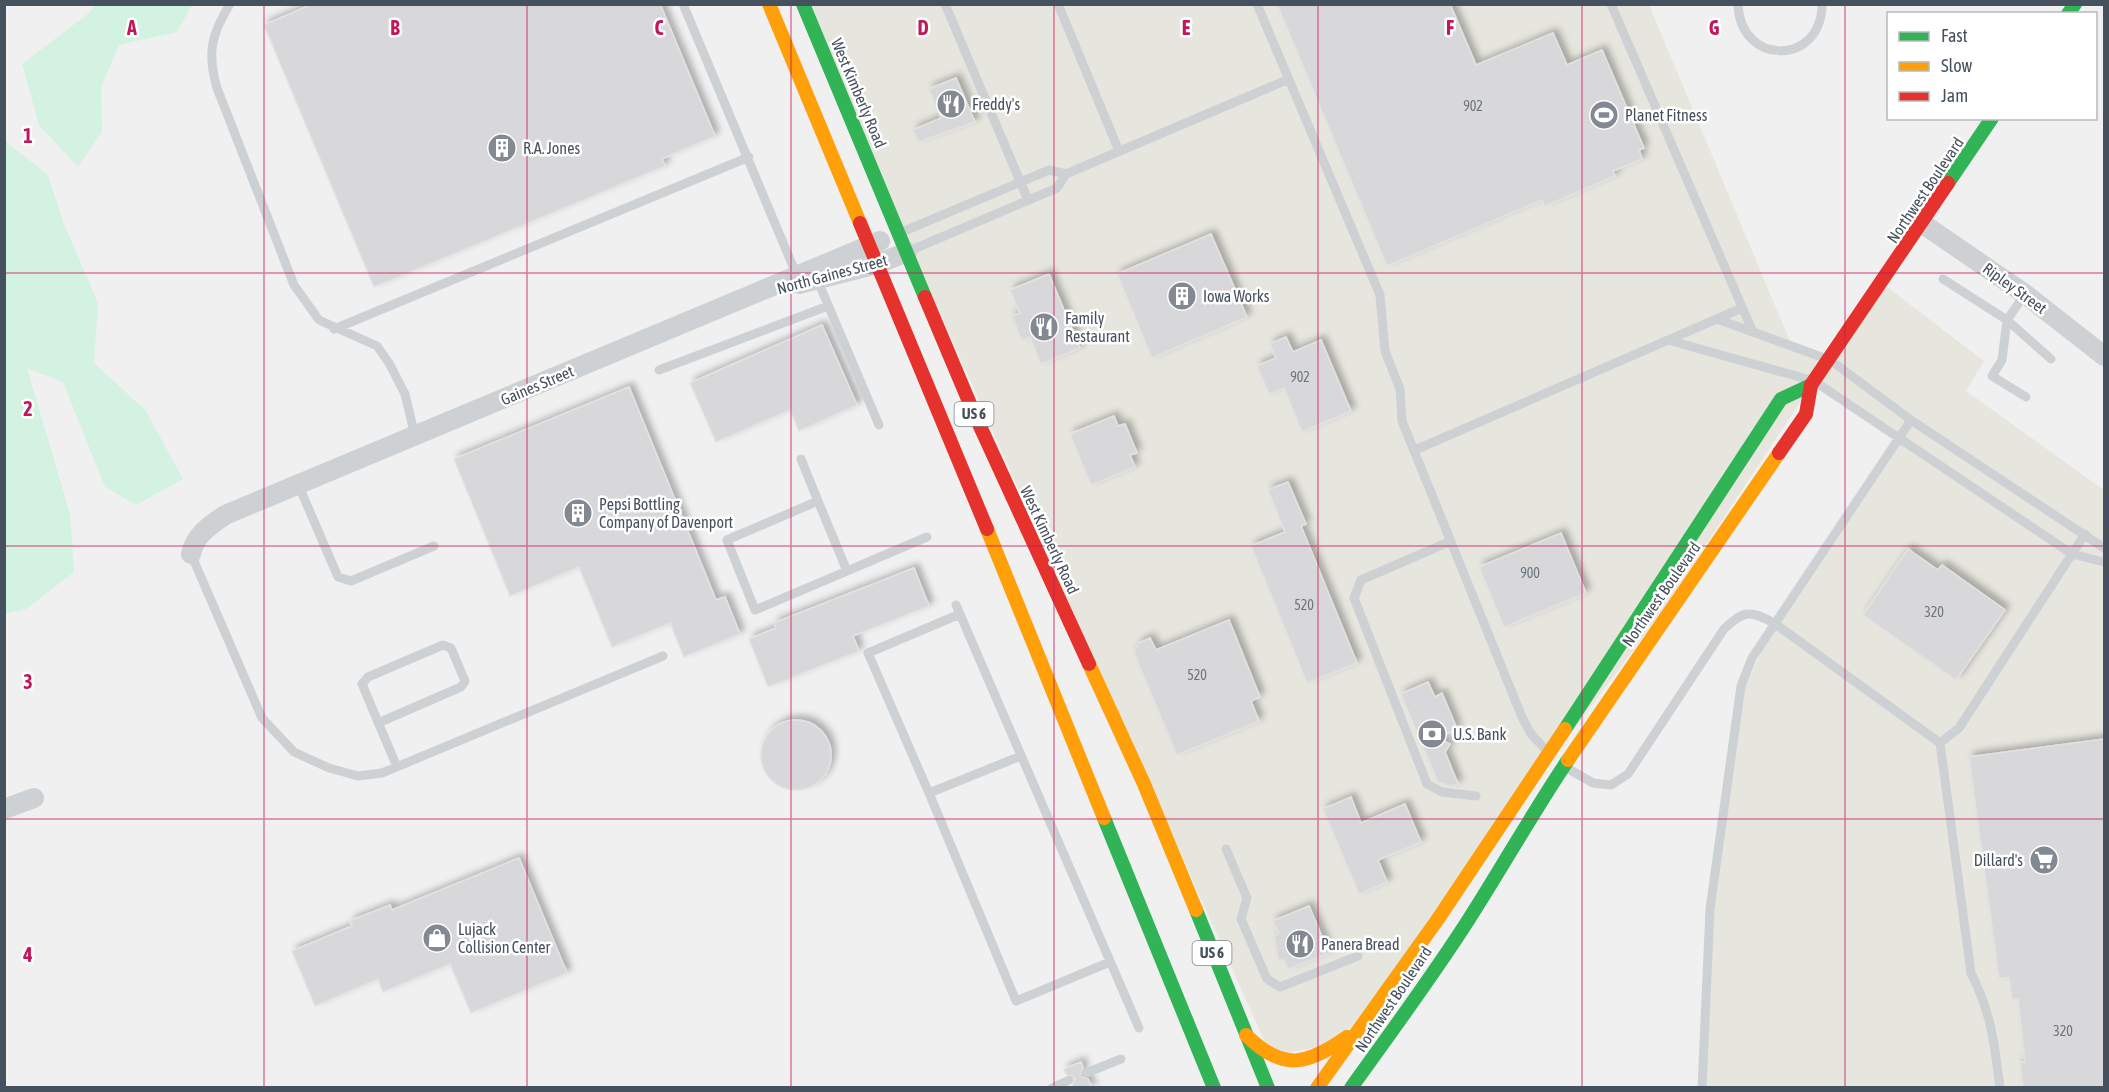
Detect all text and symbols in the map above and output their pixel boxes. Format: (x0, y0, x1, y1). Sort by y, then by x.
legend (1887, 12, 2097, 120)
text: A (126, 16, 137, 39)
text: B (390, 16, 400, 39)
text: C (655, 16, 664, 39)
text: D (917, 16, 929, 39)
text: E (1182, 16, 1191, 39)
text: F (1446, 16, 1454, 39)
text: G (1709, 16, 1720, 39)
text: Fast (1941, 25, 1968, 46)
street label: West Kimberly Road (827, 36, 890, 151)
text: Slow (1941, 55, 1972, 76)
text: Jam (1941, 85, 1968, 106)
restaurant icon: Freddy's (935, 88, 967, 120)
place label: Freddy's (972, 95, 1020, 114)
house number: 902 (1463, 98, 1483, 114)
sports icon: Planet Fitness (1588, 99, 1620, 131)
place label: Planet Fitness (1625, 106, 1708, 124)
text: 1 (23, 124, 33, 147)
building icon: R.A. Jones (486, 132, 518, 164)
street label: Northwest Boulevard (1883, 134, 1967, 246)
place label: R.A. Jones (523, 139, 580, 157)
street label: North Gaines Street (775, 250, 890, 297)
street label: Ripley Street (1979, 259, 2051, 318)
building icon: Iowa Works (1166, 280, 1198, 312)
place label: Iowa Works (1203, 287, 1270, 305)
place label: Family Restaurant (1065, 309, 1130, 345)
restaurant icon: Family Restaurant (1028, 311, 1060, 343)
street label: Gaines Street (498, 361, 577, 408)
house number: 902 (1290, 369, 1310, 385)
text: 2 (23, 397, 33, 420)
road number: US 6 (954, 402, 994, 426)
street label: West Kimberly Road (1016, 483, 1083, 597)
place label: Pepsi Bottling Company of Davenport (599, 495, 733, 532)
building icon: Pepsi Bottling Company of Davenport (562, 497, 594, 529)
street label: Northwest Boulevard (1618, 538, 1704, 650)
house number: 900 (1520, 565, 1540, 581)
house number: 520 (1294, 597, 1314, 613)
house number: 320 (1924, 604, 1944, 620)
house number: 520 (1187, 667, 1207, 683)
text: 3 (23, 670, 33, 693)
bank icon: U.S. Bank (1416, 718, 1448, 750)
place label: U.S. Bank (1453, 725, 1507, 743)
supermarket icon: Dillard's (2028, 844, 2060, 876)
place label: Dillard's (1974, 851, 2023, 869)
place label: Lujack Collision Center (458, 920, 551, 956)
shop icon: Lujack Collision Center (421, 922, 453, 954)
restaurant icon: Panera Bread (1284, 928, 1316, 960)
place label: Panera Bread (1321, 935, 1400, 953)
road number: US 6 (1192, 941, 1232, 965)
text: 4 (22, 943, 33, 966)
street label: Northwest Boulevard (1351, 943, 1435, 1055)
house number: 320 (2053, 1023, 2073, 1039)

